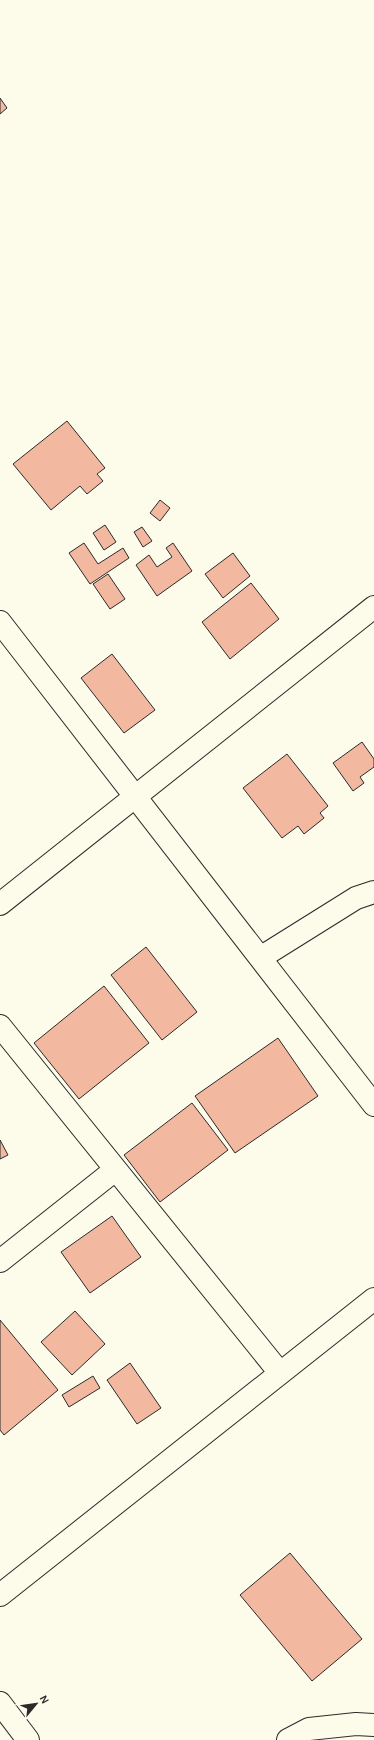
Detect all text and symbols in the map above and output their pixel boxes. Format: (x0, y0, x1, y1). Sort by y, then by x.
north arrow (16, 1684, 56, 1724)
text: N (37, 1693, 52, 1706)

